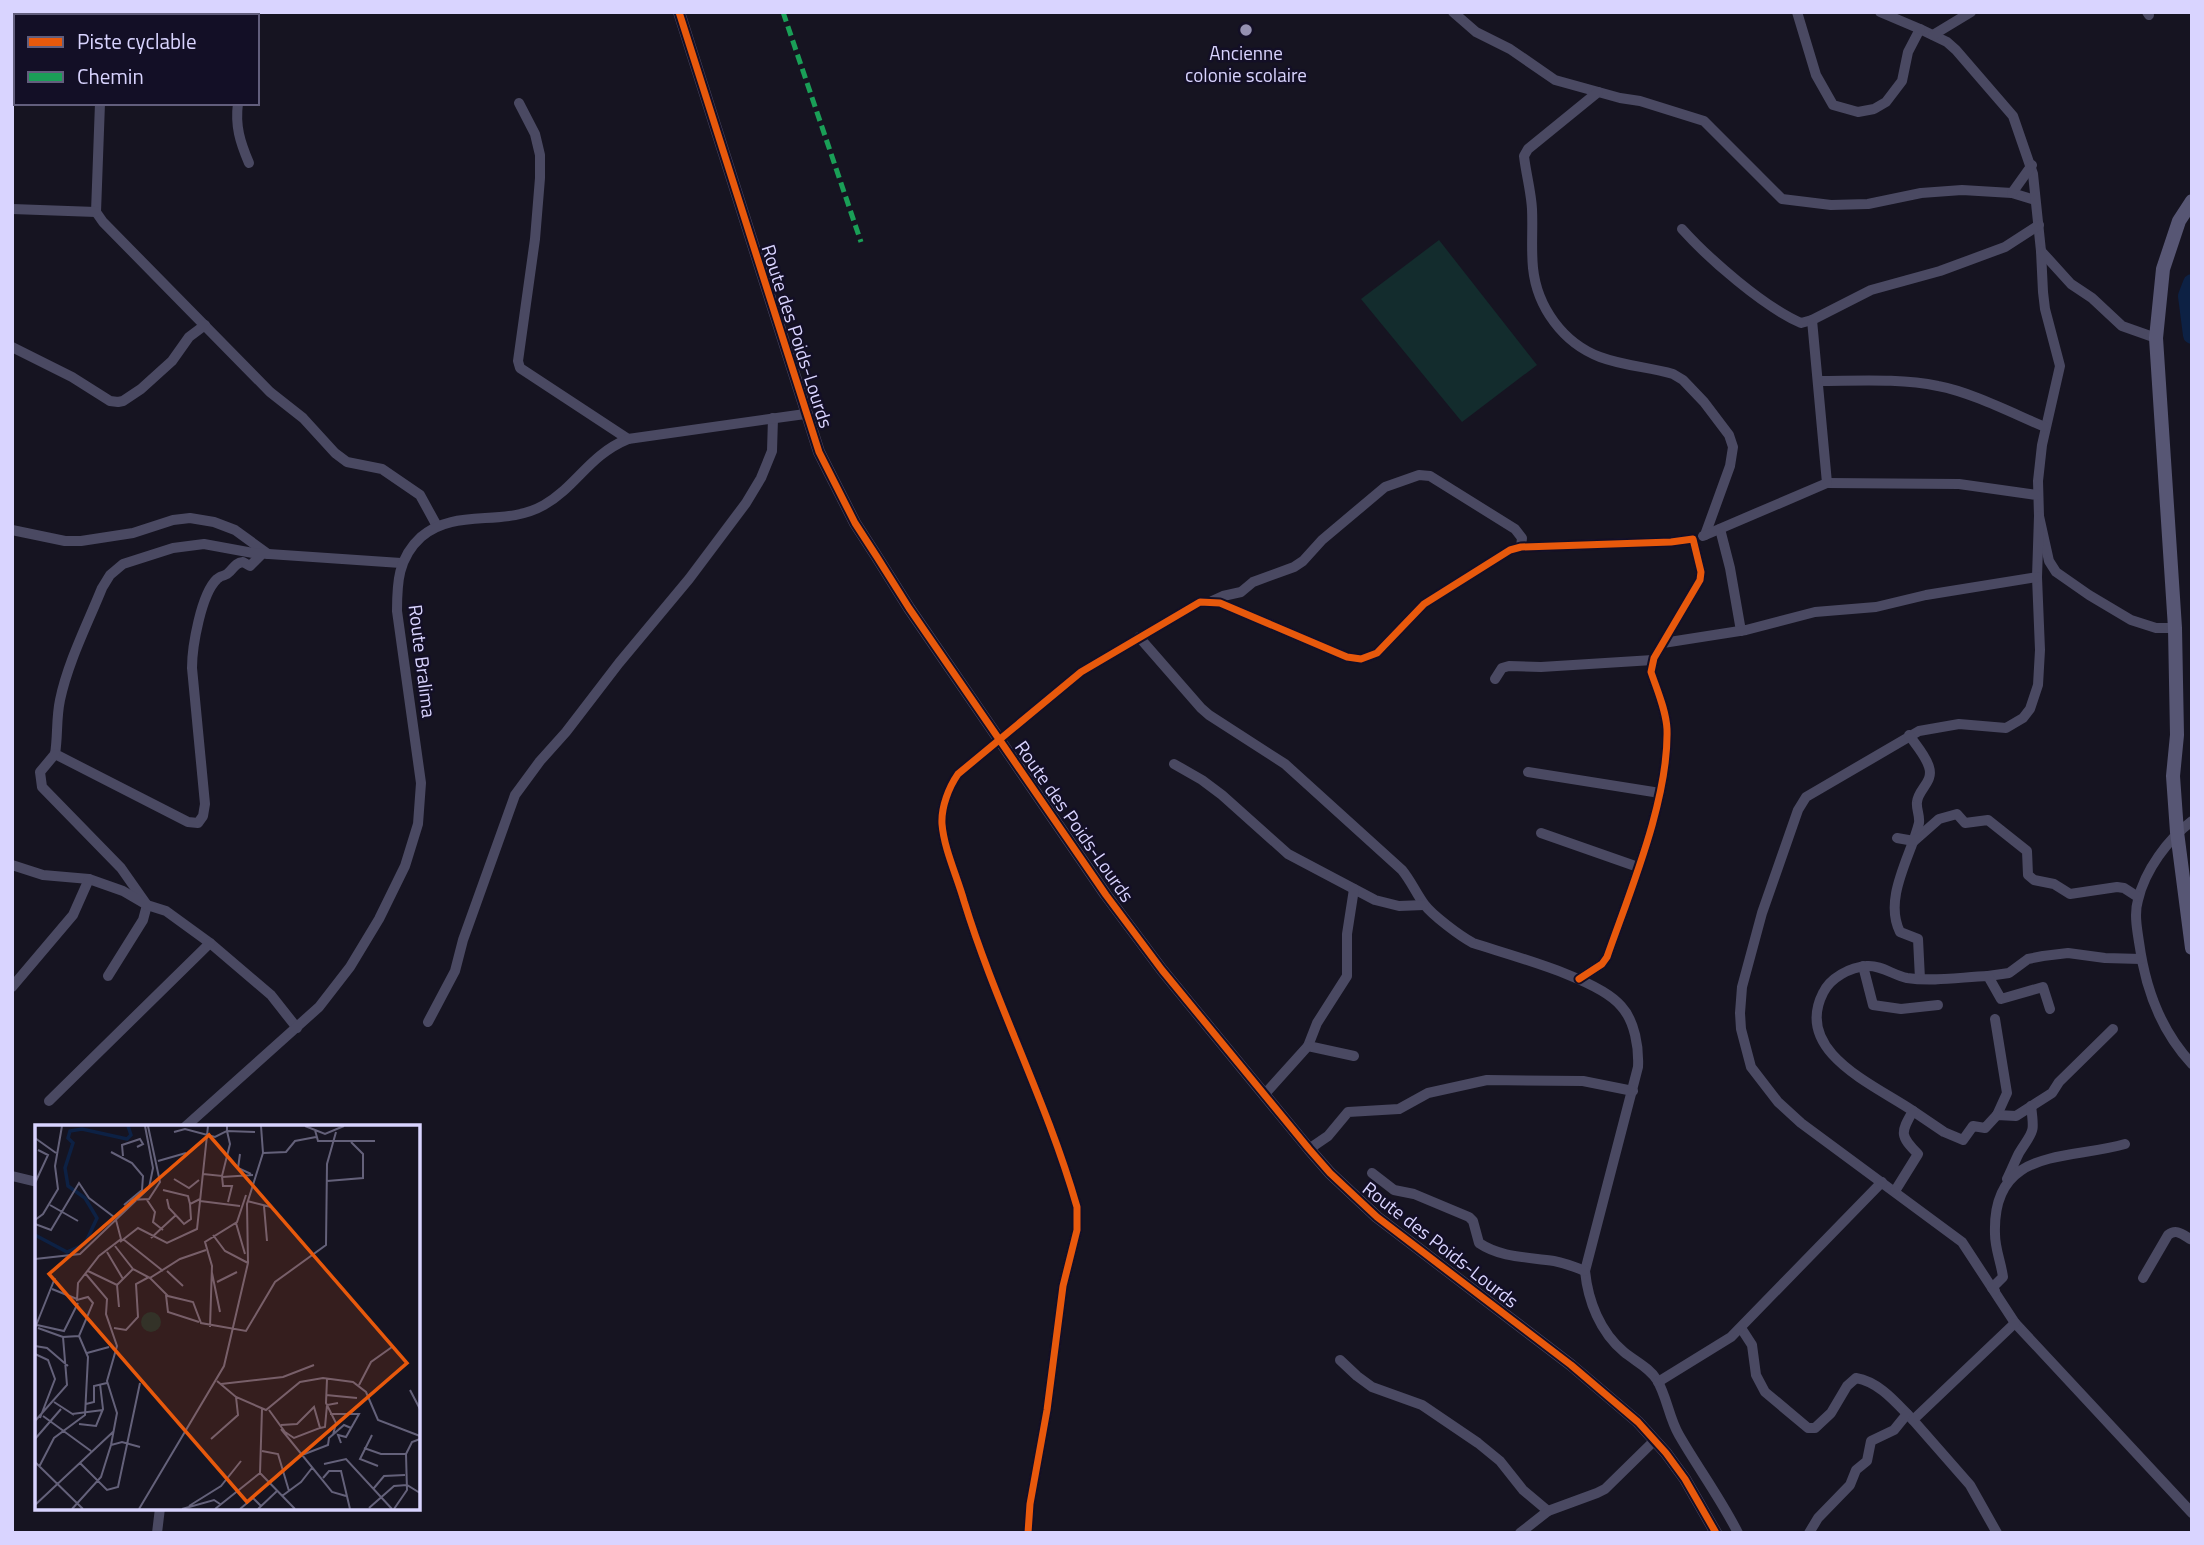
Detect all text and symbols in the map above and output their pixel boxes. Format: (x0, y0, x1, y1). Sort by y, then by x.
legend (14, 14, 259, 105)
marker: Ancienne colonie scolaire (1238, 22, 1254, 38)
text: Piste cyclable (77, 25, 197, 57)
place label: Ancienne colonie scolaire (1185, 38, 1307, 89)
text: Chemin (77, 60, 144, 92)
street label: Route des Poids-Lourds (755, 240, 841, 432)
street label: Route Bralima (402, 603, 444, 720)
street label: Route des Poids-Lourds (1008, 734, 1142, 908)
inset map (35, 1125, 420, 1510)
street label: Route des Poids-Lourds (1357, 1174, 1526, 1314)

